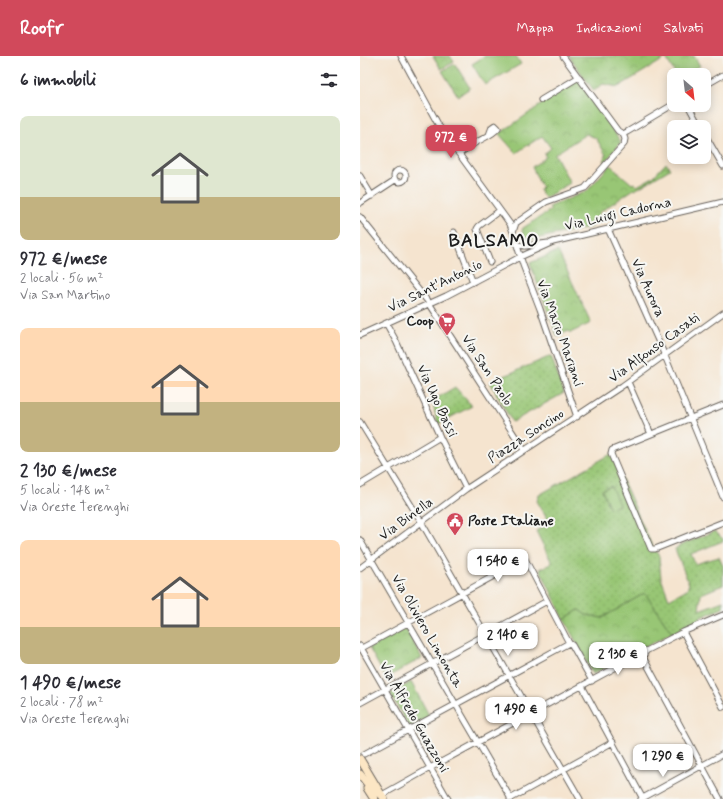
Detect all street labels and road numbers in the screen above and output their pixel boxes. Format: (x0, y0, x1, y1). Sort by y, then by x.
street label: Via Luigi Cadorna (563, 193, 674, 237)
street label: Via Sant'Antonio (385, 255, 485, 317)
street label: Via Aurora (627, 256, 669, 320)
street label: Via Mario Mariani (532, 277, 588, 389)
street label: Via Alfonso Casati (605, 309, 704, 389)
street label: Via San Paolo (457, 331, 517, 409)
street label: Via Ugo Bassi (412, 362, 462, 440)
street label: Piazza Soncino (484, 405, 568, 467)
street label: Via Binella (375, 493, 437, 545)
street label: Via Oliviero Limonta (387, 571, 467, 692)
street label: Via Alfredo Guazzoni (375, 658, 453, 776)

